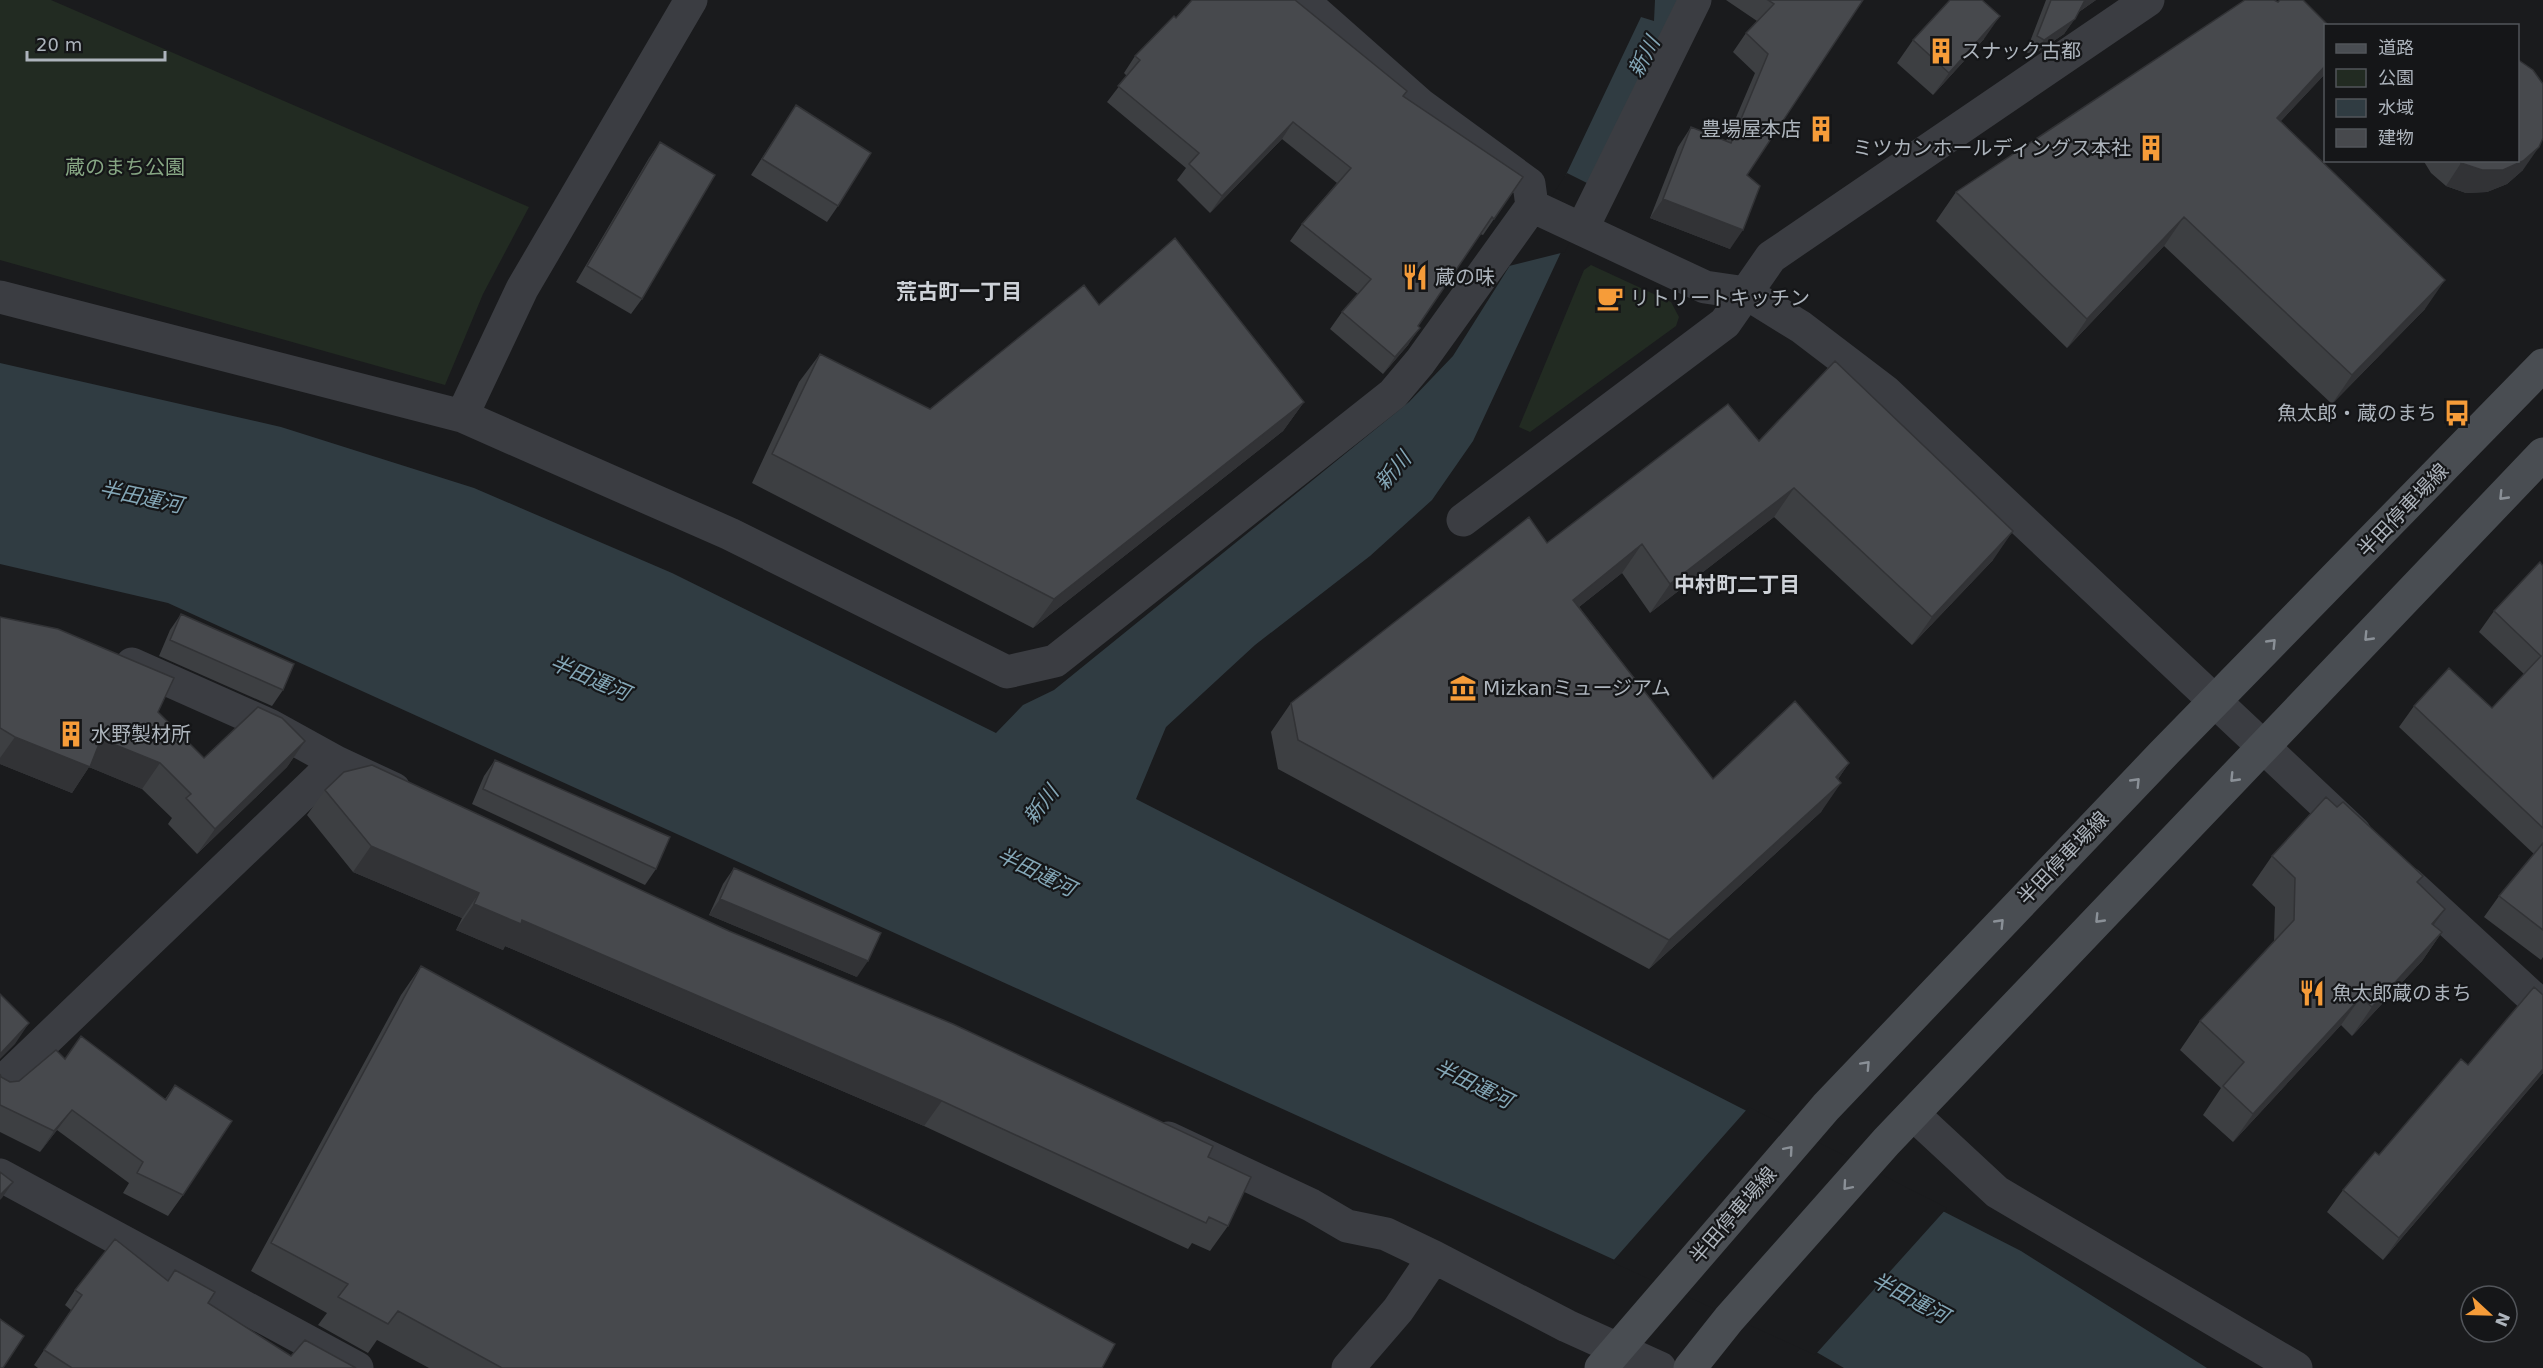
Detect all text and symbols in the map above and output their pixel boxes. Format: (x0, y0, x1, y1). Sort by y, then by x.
scale bar (27, 24, 165, 62)
legend (2324, 24, 2519, 162)
water label: 新川 (1624, 31, 1665, 81)
text: 20 m (36, 34, 82, 55)
building icon: スナック古都 (1926, 36, 1956, 66)
text: 道路 (2378, 37, 2414, 58)
place label: スナック古都 (1961, 39, 2081, 63)
text: 公園 (2378, 67, 2414, 88)
text: 水域 (2378, 97, 2414, 118)
building icon: 豊場屋本店 (1806, 114, 1836, 144)
place label: 豊場屋本店 (1701, 117, 1801, 141)
text: 建物 (2378, 127, 2414, 148)
building icon: ミツカンホールディングス本社 (2136, 133, 2166, 163)
place label: ミツカンホールディングス本社 (1852, 136, 2131, 160)
park label: 蔵のまち公園 (65, 155, 185, 179)
restaurant icon: 蔵の味 (1400, 262, 1430, 292)
place label: 蔵の味 (1435, 265, 1495, 289)
district label: 荒古町一丁目 (896, 280, 1022, 304)
cafe icon: リトリートキッチン (1595, 283, 1625, 313)
place label: リトリートキッチン (1630, 286, 1810, 310)
bus stop icon: 魚太郎・蔵のまち (2442, 398, 2472, 428)
place label: 魚太郎・蔵のまち (2277, 401, 2437, 425)
water label: 新川 (1370, 446, 1417, 495)
street label: 半田停車場線 (2353, 459, 2453, 561)
water label: 半田運河 (97, 477, 188, 518)
one-way arrow (2499, 488, 2510, 499)
district label: 中村町二丁目 (1674, 573, 1800, 597)
one-way arrow (2364, 630, 2375, 641)
one-way arrow (2265, 639, 2276, 649)
water label: 半田運河 (547, 651, 637, 707)
museum icon: Mizkanミュージアム (1448, 673, 1478, 703)
place label: Mizkanミュージアム (1483, 676, 1671, 700)
building icon: 水野製材所 (56, 719, 86, 749)
place label: 水野製材所 (91, 722, 191, 746)
one-way arrow (2230, 771, 2241, 782)
water label: 新川 (1019, 779, 1065, 829)
one-way arrow (2128, 779, 2139, 790)
street label: 半田停車場線 (2013, 807, 2113, 909)
water label: 半田運河 (993, 843, 1083, 903)
one-way arrow (2095, 913, 2106, 923)
one-way arrow (1993, 919, 2004, 930)
restaurant icon: 魚太郎蔵のまち (2297, 978, 2327, 1008)
place label: 魚太郎蔵のまち (2332, 981, 2472, 1005)
water label: 半田運河 (1430, 1055, 1520, 1115)
one-way arrow (1859, 1061, 1870, 1072)
one-way arrow (1782, 1146, 1793, 1157)
street label: 半田停車場線 (1685, 1162, 1781, 1268)
one-way arrow (1843, 1179, 1854, 1190)
water label: 半田運河 (1867, 1268, 1956, 1330)
north arrow (2459, 1284, 2519, 1344)
text: N (2491, 1310, 2514, 1329)

